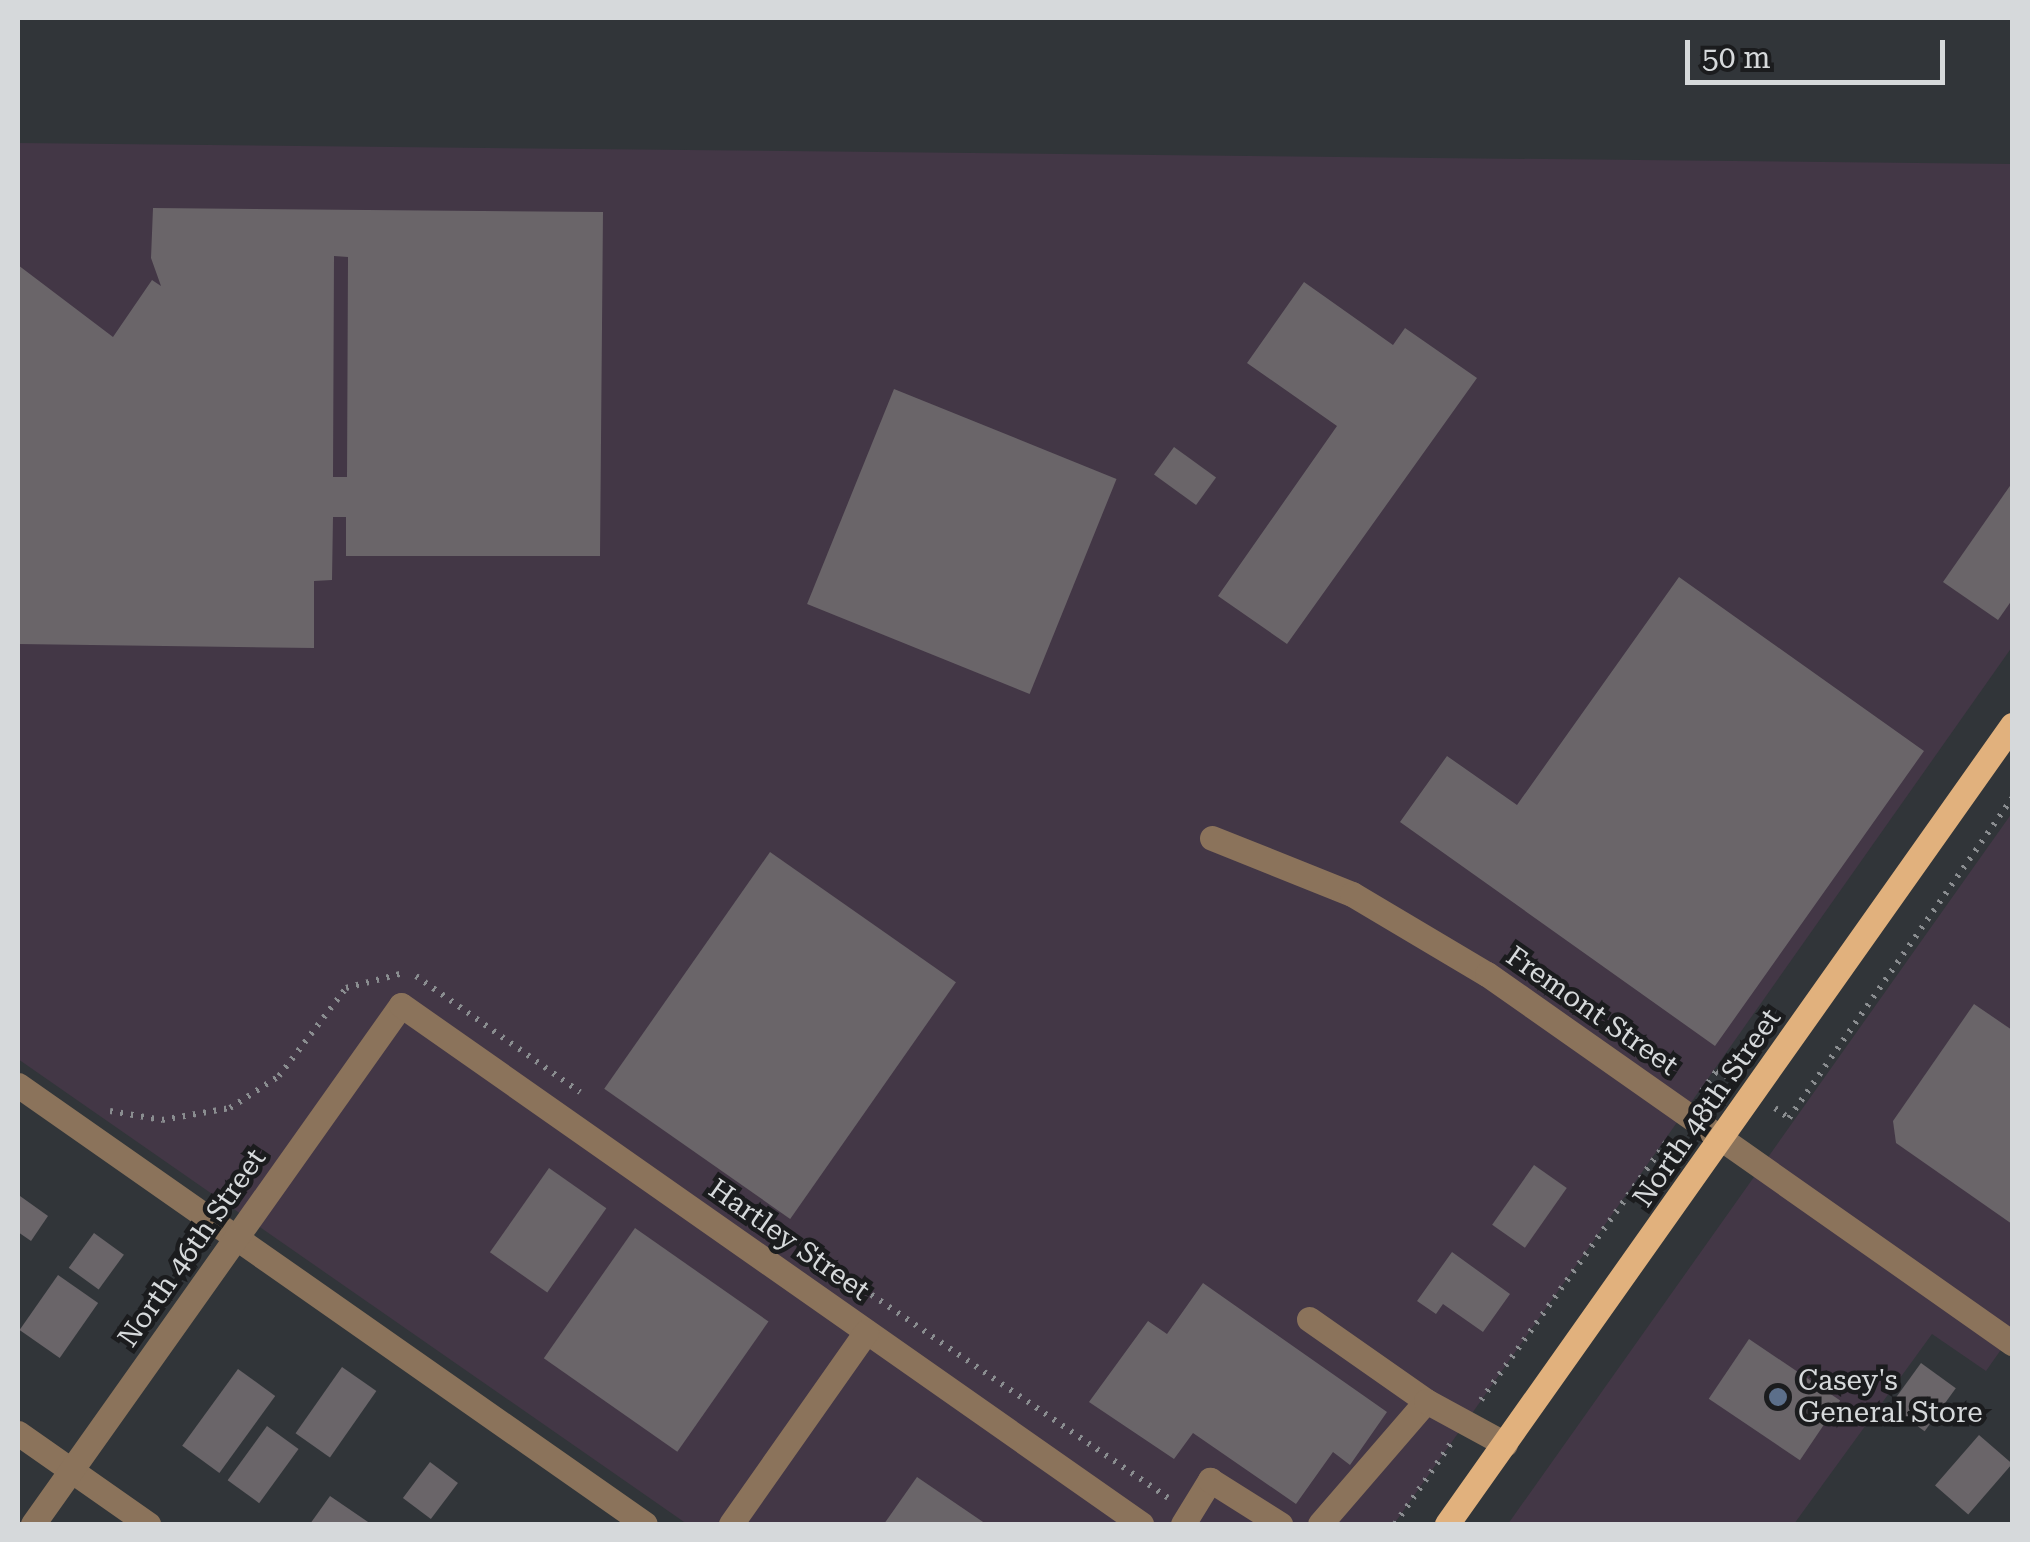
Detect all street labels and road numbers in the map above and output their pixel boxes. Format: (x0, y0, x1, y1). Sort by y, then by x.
street label: Fremont Street (1500, 939, 1684, 1083)
street label: North 48th Street (1626, 1002, 1788, 1214)
street label: North 46th Street (111, 1142, 273, 1354)
street label: Hartley Street (702, 1172, 876, 1308)

